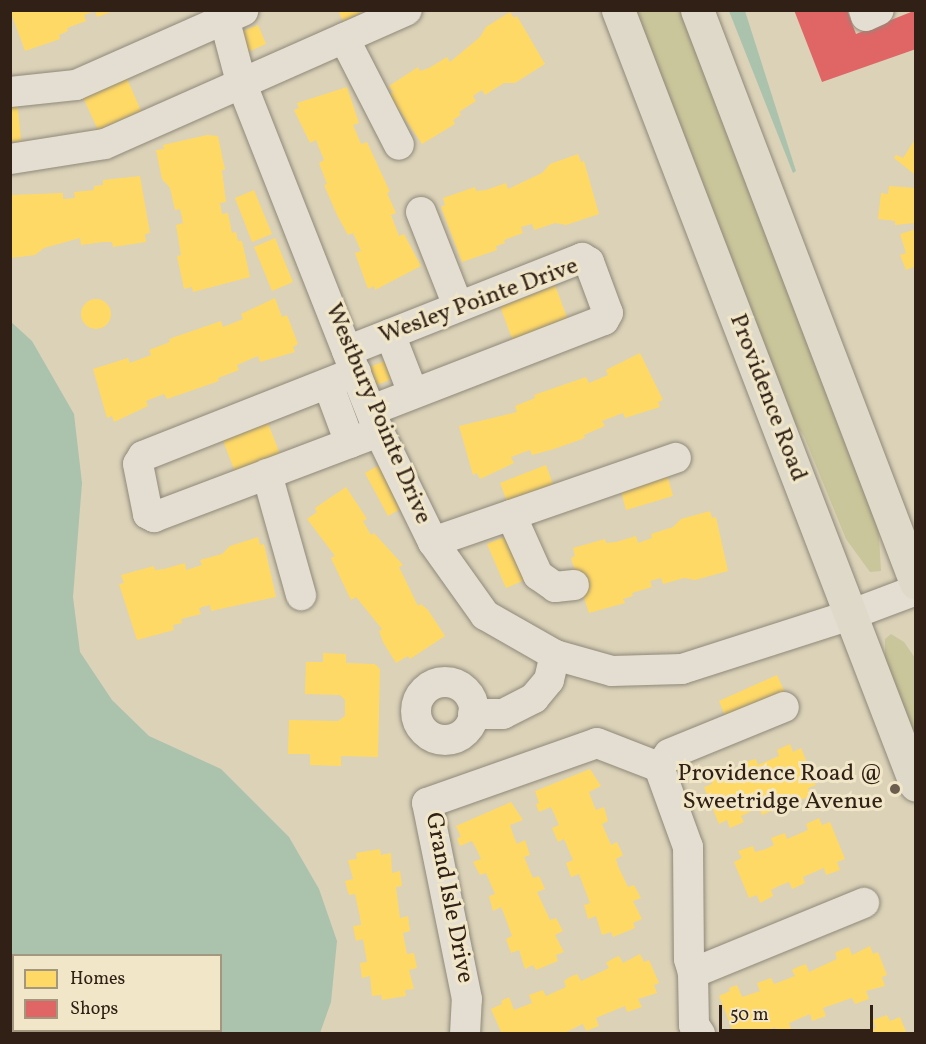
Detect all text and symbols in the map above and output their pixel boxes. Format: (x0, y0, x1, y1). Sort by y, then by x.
street label: Wesley Pointe Drive (375, 252, 583, 352)
street label: Westbury Pointe Drive (317, 299, 437, 529)
street label: Providence Road (722, 310, 812, 486)
place label: Providence Road @ Sweetridge Avenue (678, 761, 883, 817)
marker: Providence Road @ Sweetridge Avenue (888, 782, 902, 796)
street label: Grand Isle Drive (417, 810, 479, 986)
legend (12, 954, 222, 1032)
text: Homes (70, 967, 125, 992)
scale bar (722, 993, 876, 1031)
text: Shops (70, 997, 118, 1022)
text: 50 m (730, 1003, 769, 1028)

